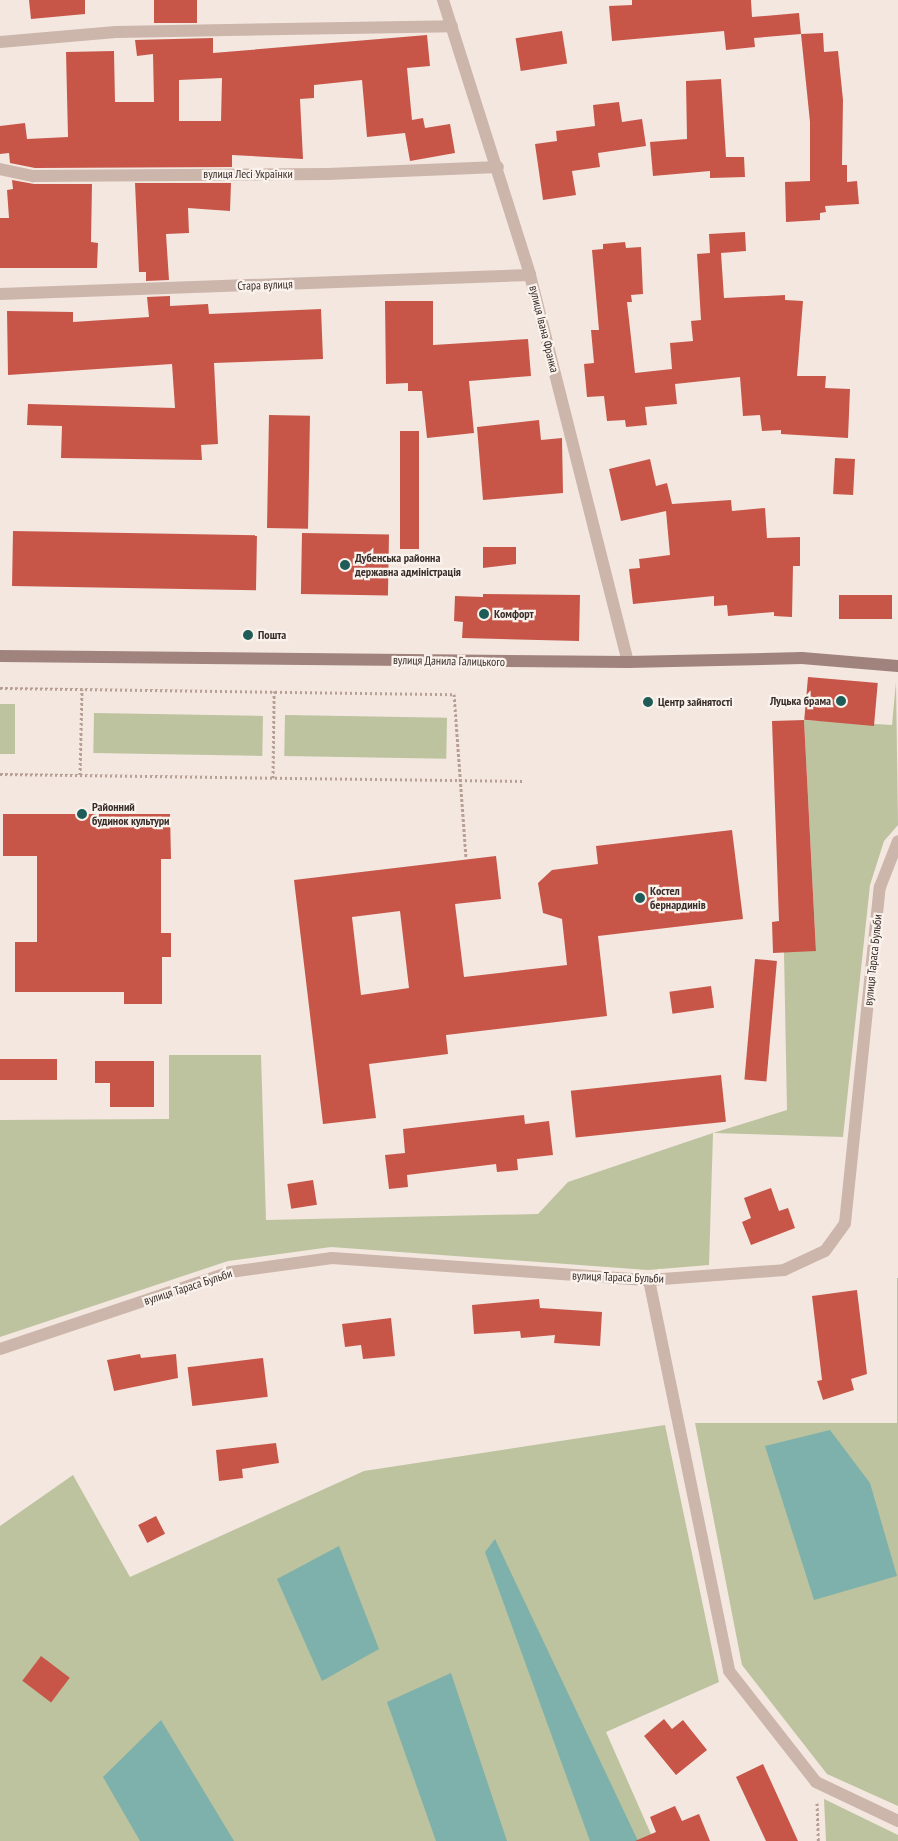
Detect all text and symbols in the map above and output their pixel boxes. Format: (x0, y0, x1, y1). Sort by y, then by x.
street label: вулиця Лесі Українки (203, 167, 293, 181)
street label: Стара вулиця (237, 277, 293, 293)
street label: вулиця Івана Франка (526, 284, 562, 374)
place label: Дубенська районна державна адміністрація (355, 551, 461, 579)
marker: Дубенська районна державна адміністрація (339, 559, 351, 571)
place label: Комфорт (494, 607, 534, 621)
marker: Комфорт (478, 608, 490, 620)
place label: Пошта (258, 628, 286, 642)
marker: Пошта (242, 629, 254, 641)
street label: вулиця Данила Галицького (393, 653, 505, 669)
place label: Луцька брама (770, 694, 831, 708)
place label: Центр зайнятості (658, 695, 732, 709)
marker: Луцька брама (835, 695, 847, 707)
marker: Центр зайнятості (642, 696, 654, 708)
place label: Районний будинок культури (92, 800, 169, 828)
marker: Районний будинок культури (76, 808, 88, 820)
place label: Костел бернардинів (650, 884, 706, 912)
marker: Костел бернардинів (634, 892, 646, 904)
street label: вулиця Тараса Бульби (861, 913, 885, 1007)
street label: вулиця Тараса Бульби (142, 1266, 234, 1308)
street label: вулиця Тараса Бульби (572, 1268, 664, 1286)

